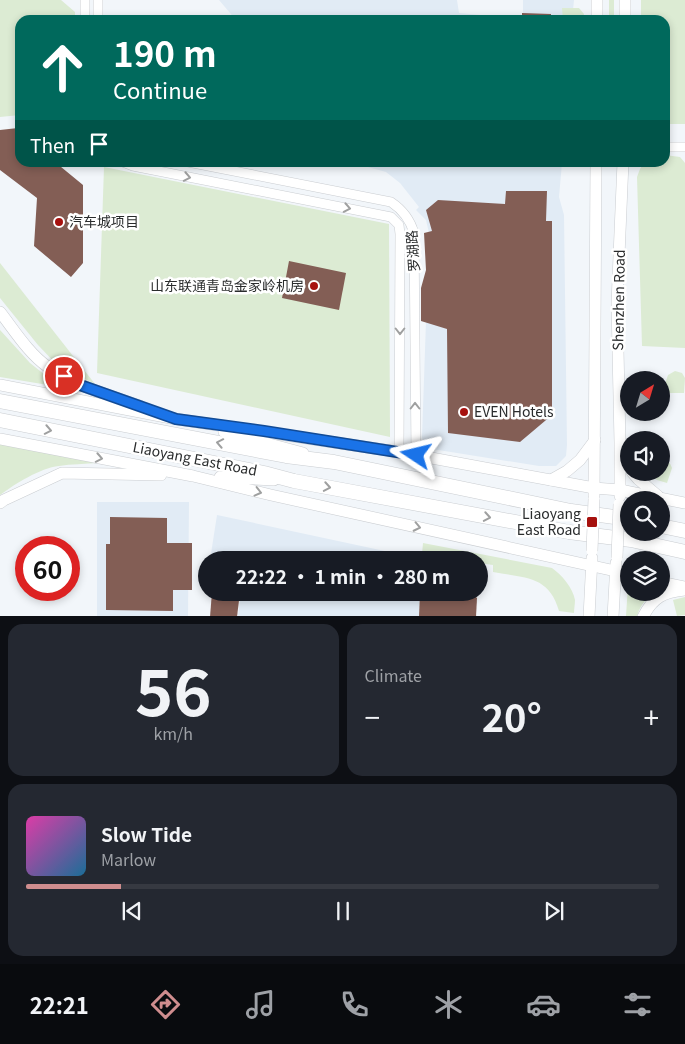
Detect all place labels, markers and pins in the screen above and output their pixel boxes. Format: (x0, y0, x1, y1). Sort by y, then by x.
place label: 汽车城项目 (69, 211, 139, 231)
marker: 汽车城项目 (53, 216, 65, 228)
place label: 山东联通青岛金家岭机房 (150, 275, 304, 295)
marker: 山东联通青岛金家岭机房 (308, 280, 320, 292)
pin (43, 355, 85, 397)
place label: EVEN Hotels (474, 401, 554, 421)
marker: EVEN Hotels (458, 406, 470, 418)
place label: Liaoyang East Road (517, 503, 581, 539)
marker: Liaoyang East Road (585, 515, 599, 529)

